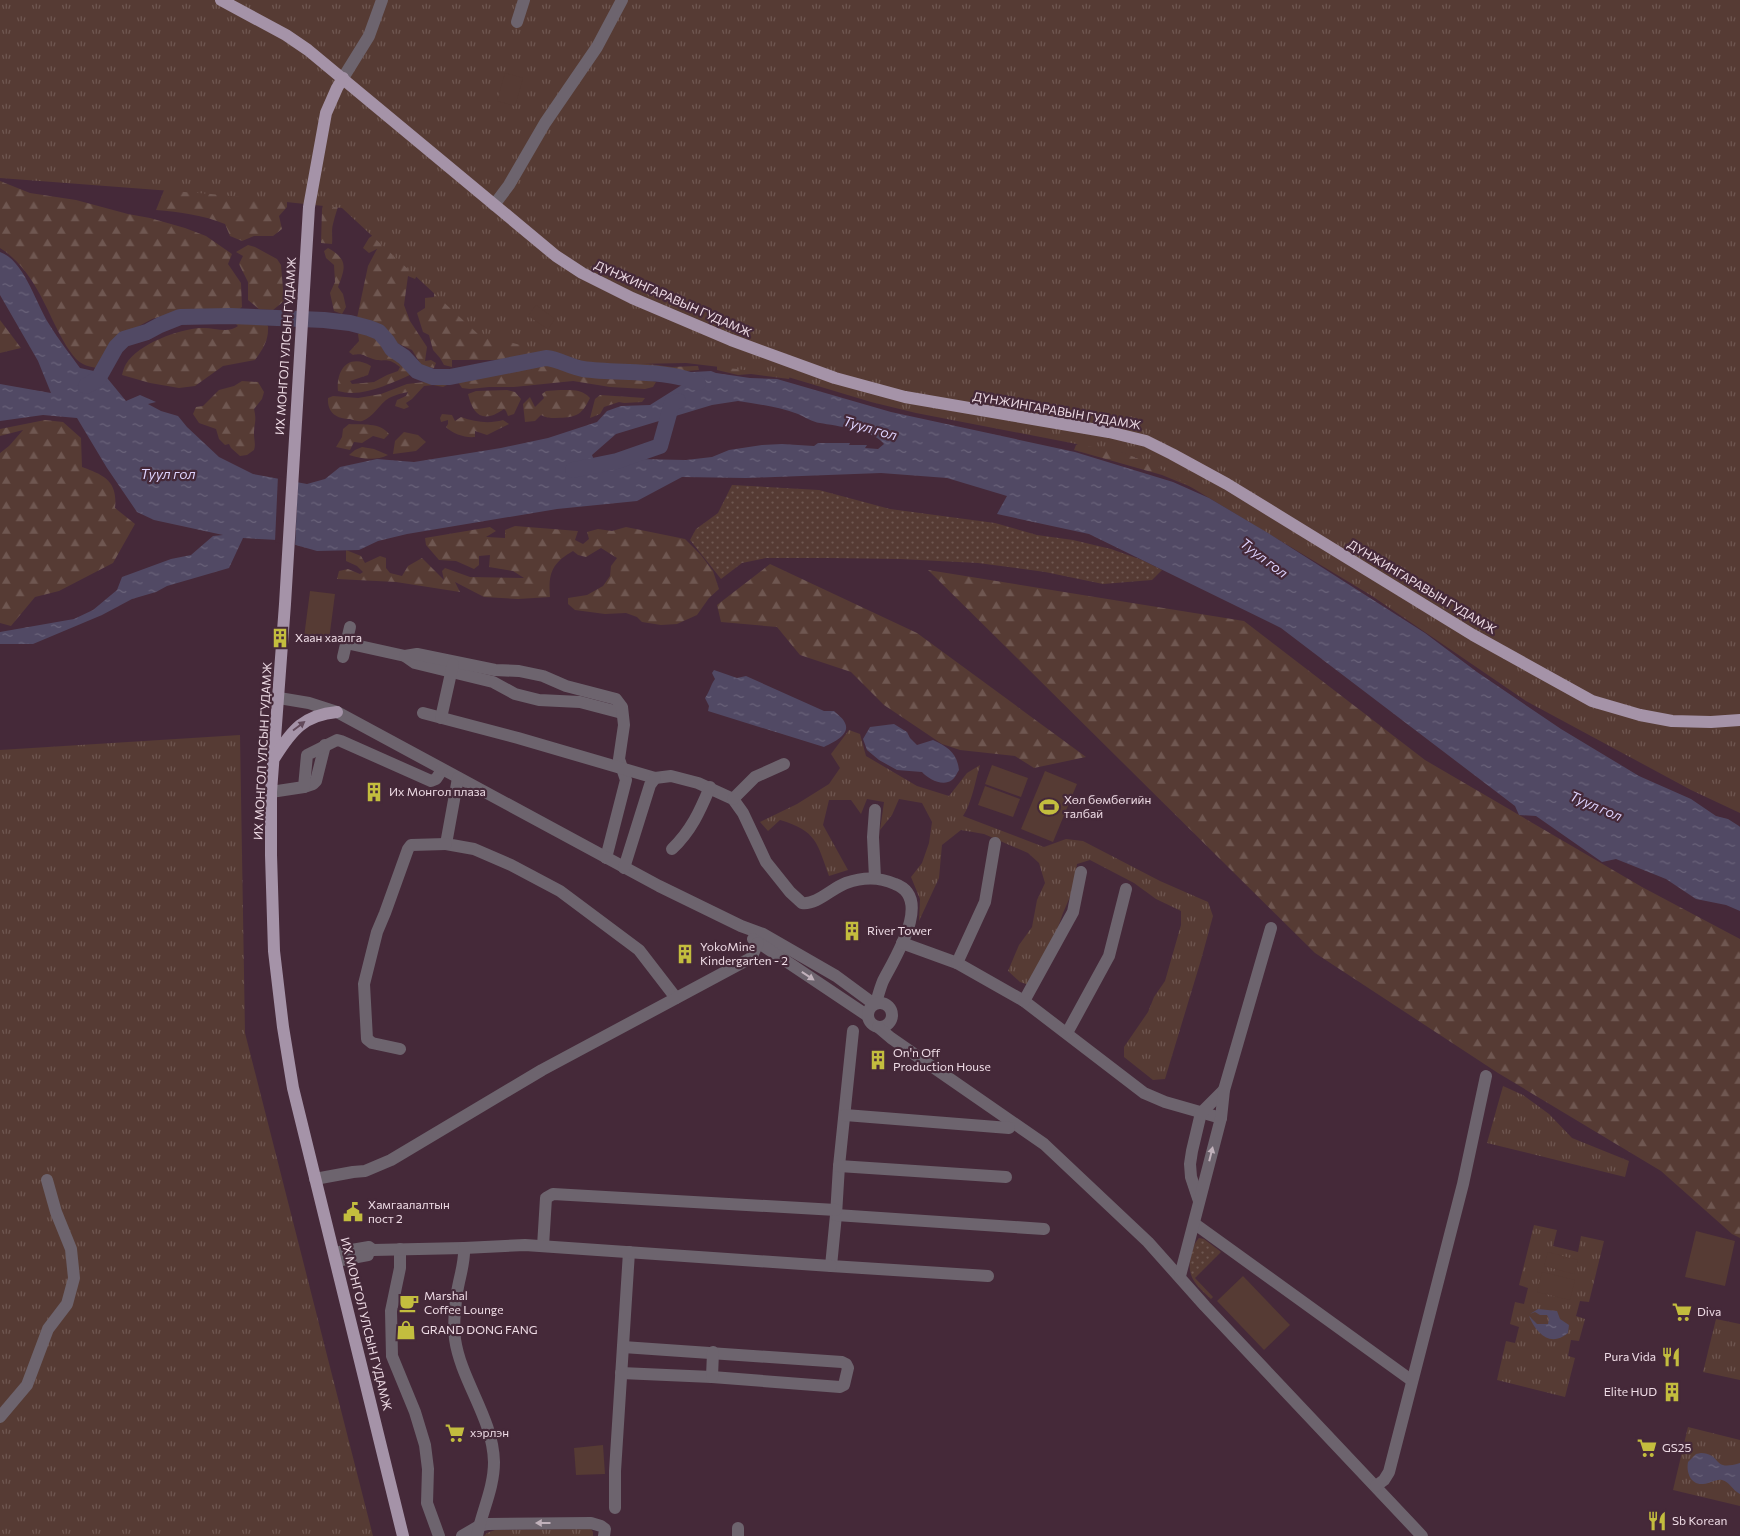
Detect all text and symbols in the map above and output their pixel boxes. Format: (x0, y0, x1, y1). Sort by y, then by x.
street label: ИХ МОНГОЛ УЛСЫН ГУДАМЖ (272, 256, 298, 435)
street label: ДҮНЖИНГАРАВЫН ГУДАМЖ (593, 257, 755, 339)
street label: ДҮНЖИНГАРАВЫН ГУДАМЖ (972, 388, 1143, 432)
water label: Туул гол (841, 412, 899, 443)
water label: Туул гол (140, 465, 196, 482)
water label: Туул гол (1237, 534, 1291, 581)
street label: ДҮНЖИНГАРАВЫН ГУДАМЖ (1346, 536, 1500, 636)
building icon: Хаан хаалга (269, 627, 291, 649)
place label: Хаан хаалга (295, 630, 362, 644)
street label: ИХ МОНГОЛ УЛСЫН ГУДАМЖ (250, 661, 274, 840)
one-way arrow (292, 721, 305, 732)
building icon: Их Монгол плаза (363, 781, 385, 803)
place label: Их Монгол плаза (389, 784, 486, 798)
water label: Туул гол (1567, 787, 1625, 824)
place label: Хөл бөмбөгийн талбай (1064, 792, 1151, 820)
sports icon: Хөл бөмбөгийн талбай (1038, 796, 1060, 818)
building icon: River Tower (841, 920, 863, 942)
place label: River Tower (867, 923, 932, 937)
place label: YokoMine Kindergarten - 2 (700, 939, 788, 967)
building icon: YokoMine Kindergarten - 2 (674, 943, 696, 965)
one-way arrow (801, 972, 814, 981)
place label: On'n Off Production House (893, 1045, 991, 1073)
building icon: On'n Off Production House (867, 1049, 889, 1071)
one-way arrow (1207, 1147, 1215, 1162)
place label: Хамгаалалтын пост 2 (368, 1197, 450, 1225)
public building icon: Хамгаалалтын пост 2 (342, 1201, 364, 1223)
street label: ИХ МОНГОЛ УЛСЫН ГУДАМЖ (339, 1235, 395, 1413)
place label: Marshal Coffee Lounge (424, 1288, 504, 1316)
cafe icon: Marshal Coffee Lounge (398, 1292, 420, 1314)
supermarket icon: Diva (1671, 1301, 1693, 1323)
place label: Diva (1697, 1304, 1721, 1318)
shop icon: GRAND DONG FANG (395, 1319, 417, 1341)
place label: GRAND DONG FANG (421, 1322, 538, 1336)
restaurant icon: Pura Vida (1660, 1346, 1682, 1368)
place label: Pura Vida (1604, 1349, 1656, 1363)
building icon: Elite HUD (1661, 1381, 1683, 1403)
place label: Elite HUD (1604, 1384, 1657, 1398)
supermarket icon: хэрлэн (444, 1422, 466, 1444)
place label: хэрлэн (470, 1425, 509, 1439)
supermarket icon: GS25 (1636, 1437, 1658, 1459)
place label: GS25 (1662, 1440, 1691, 1454)
restaurant icon: Sb Korean (1646, 1510, 1668, 1532)
place label: Sb Korean (1672, 1513, 1727, 1527)
one-way arrow (534, 1519, 550, 1527)

